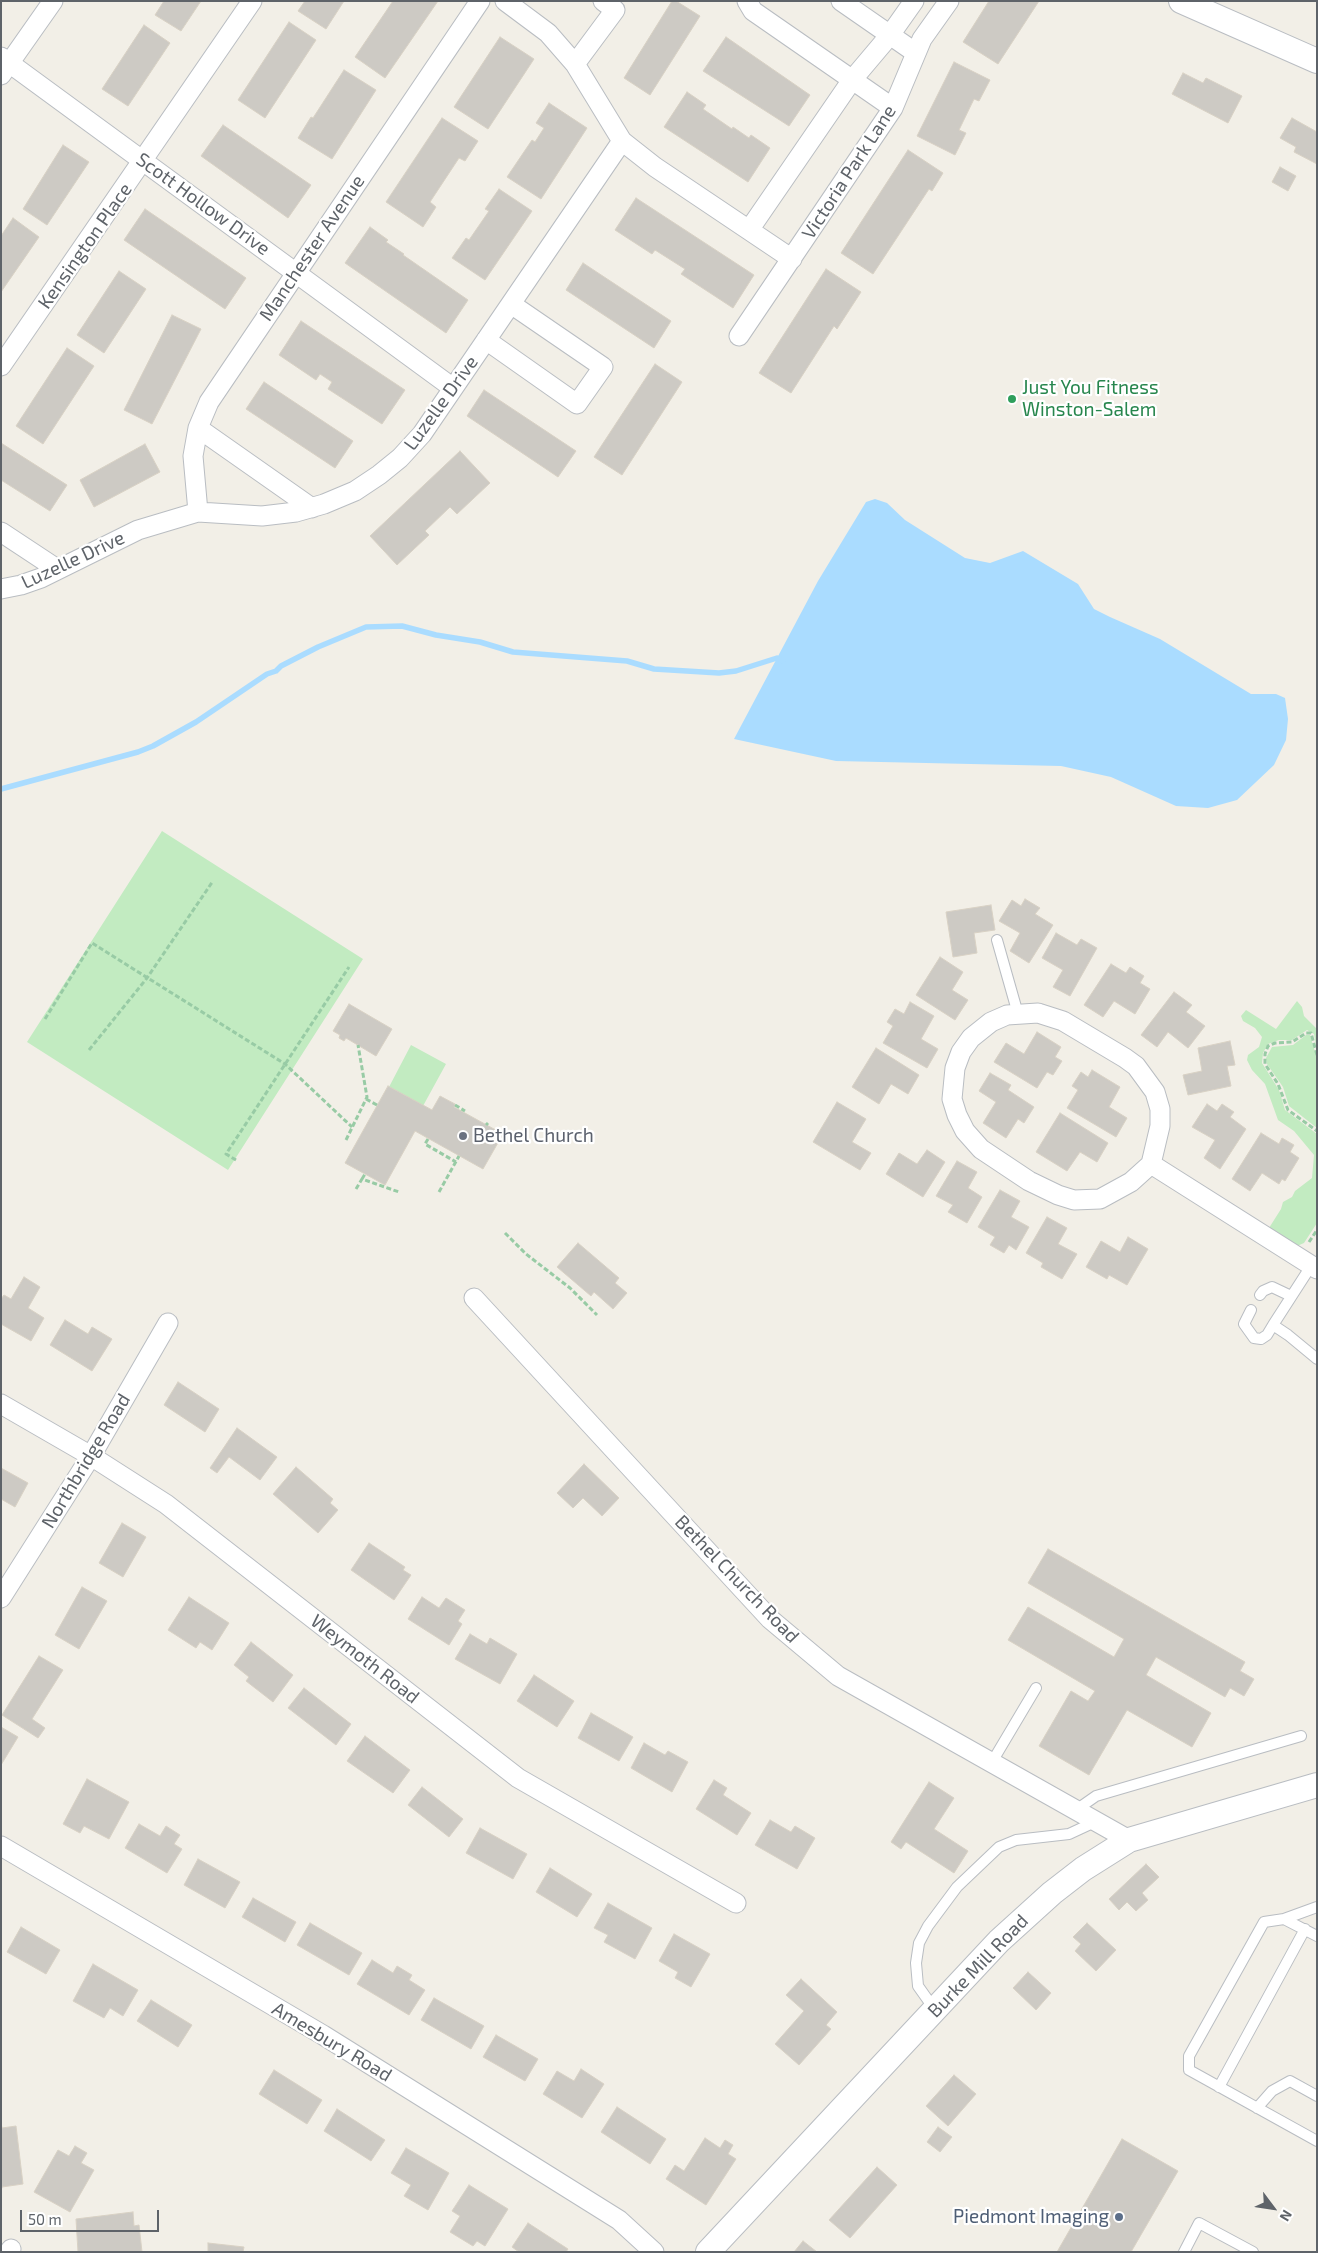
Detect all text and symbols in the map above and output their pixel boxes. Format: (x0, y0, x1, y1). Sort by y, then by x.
street label: Victoria Park Lane (797, 101, 901, 243)
street label: Scott Hollow Drive (132, 148, 274, 260)
street label: Manchester Avenue (255, 171, 369, 325)
street label: Kensington Place (33, 179, 137, 313)
street label: Luzelle Drive (399, 351, 483, 455)
place label: Just You Fitness Winston-Salem (1022, 377, 1159, 421)
marker: Just You Fitness Winston-Salem (1006, 393, 1018, 405)
street label: Luzelle Drive (18, 526, 128, 594)
place label: Bethel Church (473, 1125, 594, 1147)
marker: Bethel Church (457, 1130, 469, 1142)
street label: Northbridge Road (37, 1390, 135, 1532)
street label: Bethel Church Road (670, 1510, 804, 1648)
street label: Weymoth Road (306, 1610, 424, 1708)
street label: Burke Mill Road (923, 1910, 1033, 2022)
street label: Amesbury Road (268, 1997, 396, 2087)
north arrow (1248, 2183, 1298, 2233)
scale bar (22, 2200, 161, 2232)
place label: Piedmont Imaging (953, 2206, 1109, 2228)
text: N (1276, 2207, 1296, 2225)
text: 50 m (28, 2210, 62, 2228)
marker: Piedmont Imaging (1113, 2211, 1125, 2223)

